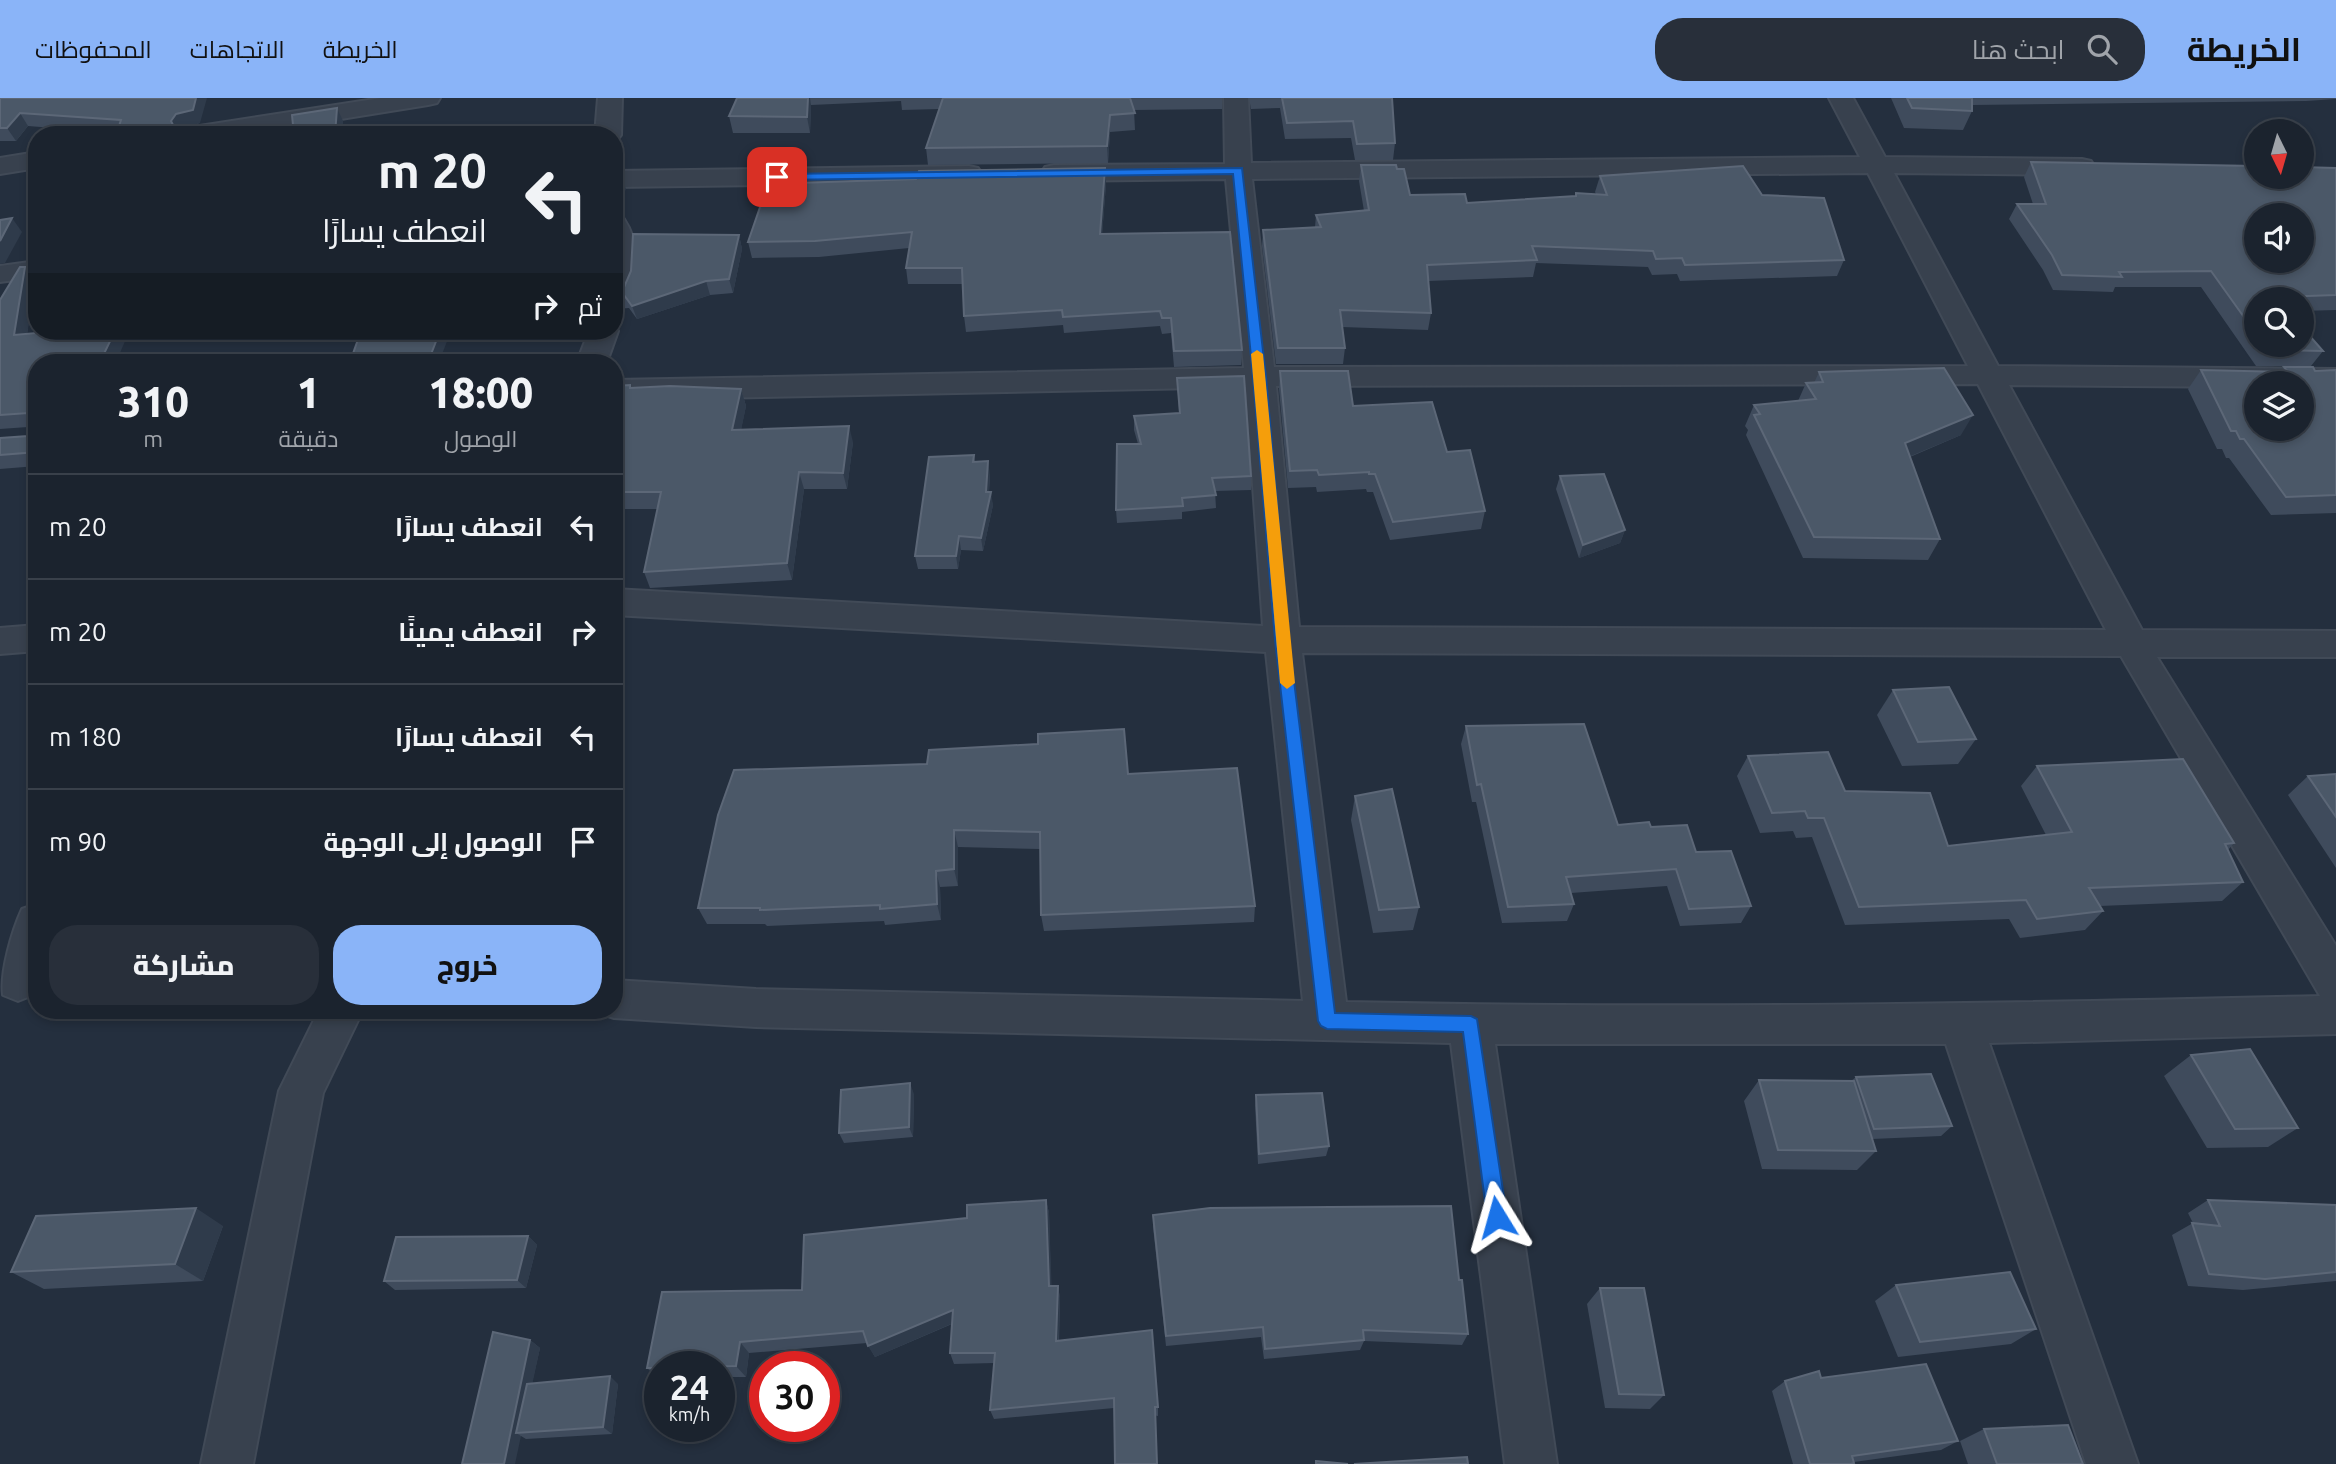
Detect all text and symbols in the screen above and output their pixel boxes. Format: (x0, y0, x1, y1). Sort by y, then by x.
search box (1655, 18, 2145, 81)
icon: search (2083, 30, 2121, 68)
text: الخريطة (2187, 30, 2301, 67)
text: ابحث هنا (1972, 35, 2065, 64)
text: المحفوظات (35, 36, 152, 63)
text: الاتجاهات (190, 36, 285, 63)
text: الخريطة (323, 36, 398, 63)
north arrow (2244, 119, 2314, 189)
map controls (2244, 119, 2314, 441)
text: 20 m (378, 142, 487, 197)
pin (747, 147, 807, 207)
icon: left (511, 154, 602, 245)
icon: arrive (758, 158, 796, 196)
button: sound (2244, 203, 2314, 273)
text: انعطف يسارًا (322, 212, 487, 248)
icon: right (526, 287, 564, 325)
button: search (2244, 287, 2314, 357)
text: ثم (578, 292, 602, 321)
text: 1 (297, 369, 320, 416)
text: 18:00 (428, 369, 533, 416)
button: layers (2244, 371, 2314, 441)
text: 310 (118, 378, 189, 425)
text: m (143, 426, 163, 451)
text: دقيقة (279, 426, 338, 451)
text: الوصول (444, 426, 517, 451)
icon: left (564, 508, 602, 546)
text: 20 m (49, 512, 107, 541)
text: انعطف يسارًا (395, 512, 543, 541)
icon: right (564, 613, 602, 651)
text: 20 m (49, 617, 107, 646)
text: انعطف يمينًا (398, 617, 543, 646)
icon: left (564, 718, 602, 756)
text: 180 m (49, 722, 121, 751)
text: انعطف يسارًا (395, 722, 543, 751)
icon: arrive (564, 823, 602, 861)
text: 90 m (49, 827, 107, 856)
text: الوصول إلى الوجهة (324, 827, 543, 856)
button: مشاركة (49, 925, 319, 1005)
button: خروج (333, 925, 602, 1005)
position arrow (1460, 1180, 1534, 1254)
speed limit sign: 30 (749, 1351, 840, 1442)
text: 24 (670, 1367, 709, 1407)
text: km/h (669, 1404, 710, 1424)

